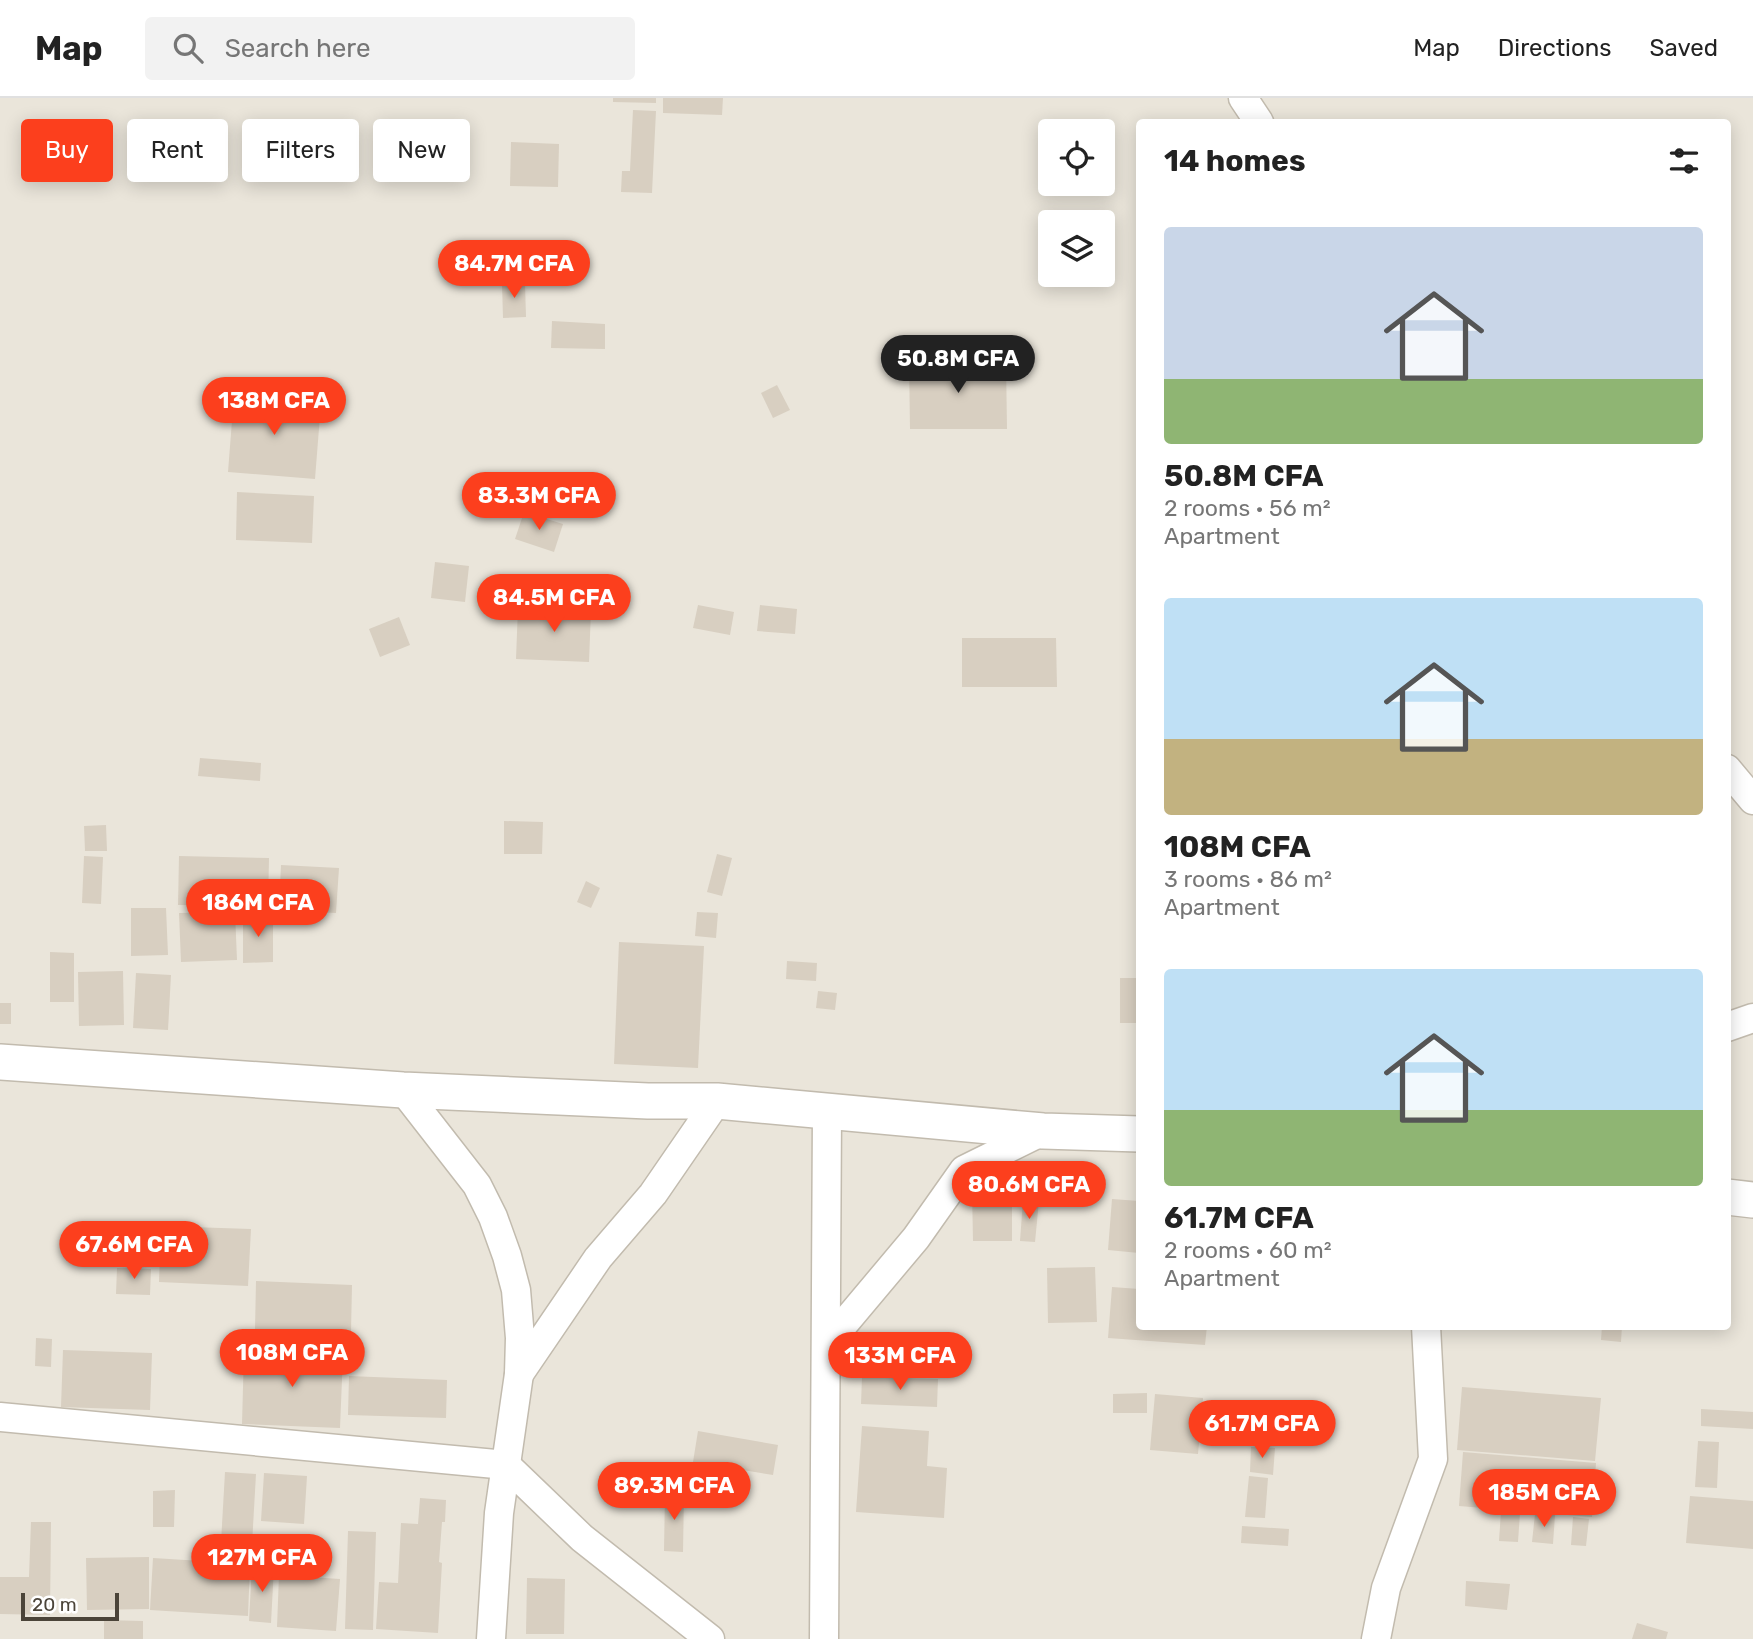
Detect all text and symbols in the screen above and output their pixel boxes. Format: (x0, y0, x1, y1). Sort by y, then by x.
search box (145, 17, 635, 80)
text: Map (35, 29, 103, 68)
icon: search (169, 29, 207, 67)
text: Search here (225, 33, 370, 64)
text: Map (1413, 34, 1460, 62)
text: Directions (1498, 34, 1611, 62)
text: Saved (1649, 34, 1718, 62)
chip: Buy (21, 119, 113, 182)
chip: Rent (127, 119, 228, 182)
chip: Filters (242, 119, 359, 182)
chip: New (373, 119, 470, 182)
map controls (1038, 119, 1115, 287)
button: locate (1038, 119, 1115, 196)
icon: filters (1665, 142, 1703, 180)
text: 14 homes (1164, 143, 1306, 179)
button: layers (1038, 210, 1115, 287)
pin: 84.7M CFA (434, 240, 594, 300)
text: 84.7M CFA (454, 249, 574, 277)
icon: home (1371, 273, 1497, 399)
pin: 50.8M CFA (878, 336, 1038, 395)
text: 50.8M CFA (897, 344, 1019, 372)
pin: 138M CFA (202, 378, 346, 437)
text: 138M CFA (218, 386, 330, 414)
text: 50.8M CFA (1164, 458, 1323, 494)
pin: 83.3M CFA (459, 472, 619, 532)
text: 83.3M CFA (478, 481, 600, 509)
text: 2 rooms · 56 m² (1164, 494, 1331, 522)
text: Apartment (1164, 522, 1280, 550)
pin: 84.5M CFA (474, 574, 634, 634)
text: 84.5M CFA (493, 583, 615, 611)
icon: home (1371, 644, 1497, 770)
text: 108M CFA (1164, 829, 1311, 865)
text: 3 rooms · 86 m² (1164, 865, 1332, 893)
pin: 186M CFA (186, 880, 330, 939)
text: 186M CFA (202, 888, 314, 916)
text: Apartment (1164, 893, 1280, 921)
icon: home (1371, 1015, 1497, 1141)
pin: 80.6M CFA (949, 1162, 1109, 1221)
text: 80.6M CFA (968, 1170, 1090, 1198)
text: 61.7M CFA (1164, 1200, 1314, 1236)
pin: 67.6M CFA (54, 1222, 214, 1281)
text: 67.6M CFA (75, 1230, 193, 1258)
text: 2 rooms · 60 m² (1164, 1236, 1332, 1264)
text: Apartment (1164, 1264, 1280, 1292)
pin: 108M CFA (220, 1330, 364, 1389)
pin: 133M CFA (828, 1332, 972, 1392)
text: 108M CFA (236, 1338, 348, 1366)
text: 133M CFA (844, 1341, 956, 1369)
pin: 61.7M CFA (1182, 1400, 1342, 1460)
text: 61.7M CFA (1205, 1409, 1319, 1437)
pin: 89.3M CFA (594, 1462, 754, 1522)
pin: 185M CFA (1472, 1470, 1616, 1529)
text: 89.3M CFA (614, 1471, 734, 1499)
text: 185M CFA (1488, 1478, 1600, 1506)
pin: 127M CFA (190, 1534, 334, 1594)
text: 127M CFA (207, 1543, 317, 1571)
scale bar (21, 1590, 119, 1622)
text: 20 m (32, 1593, 77, 1616)

